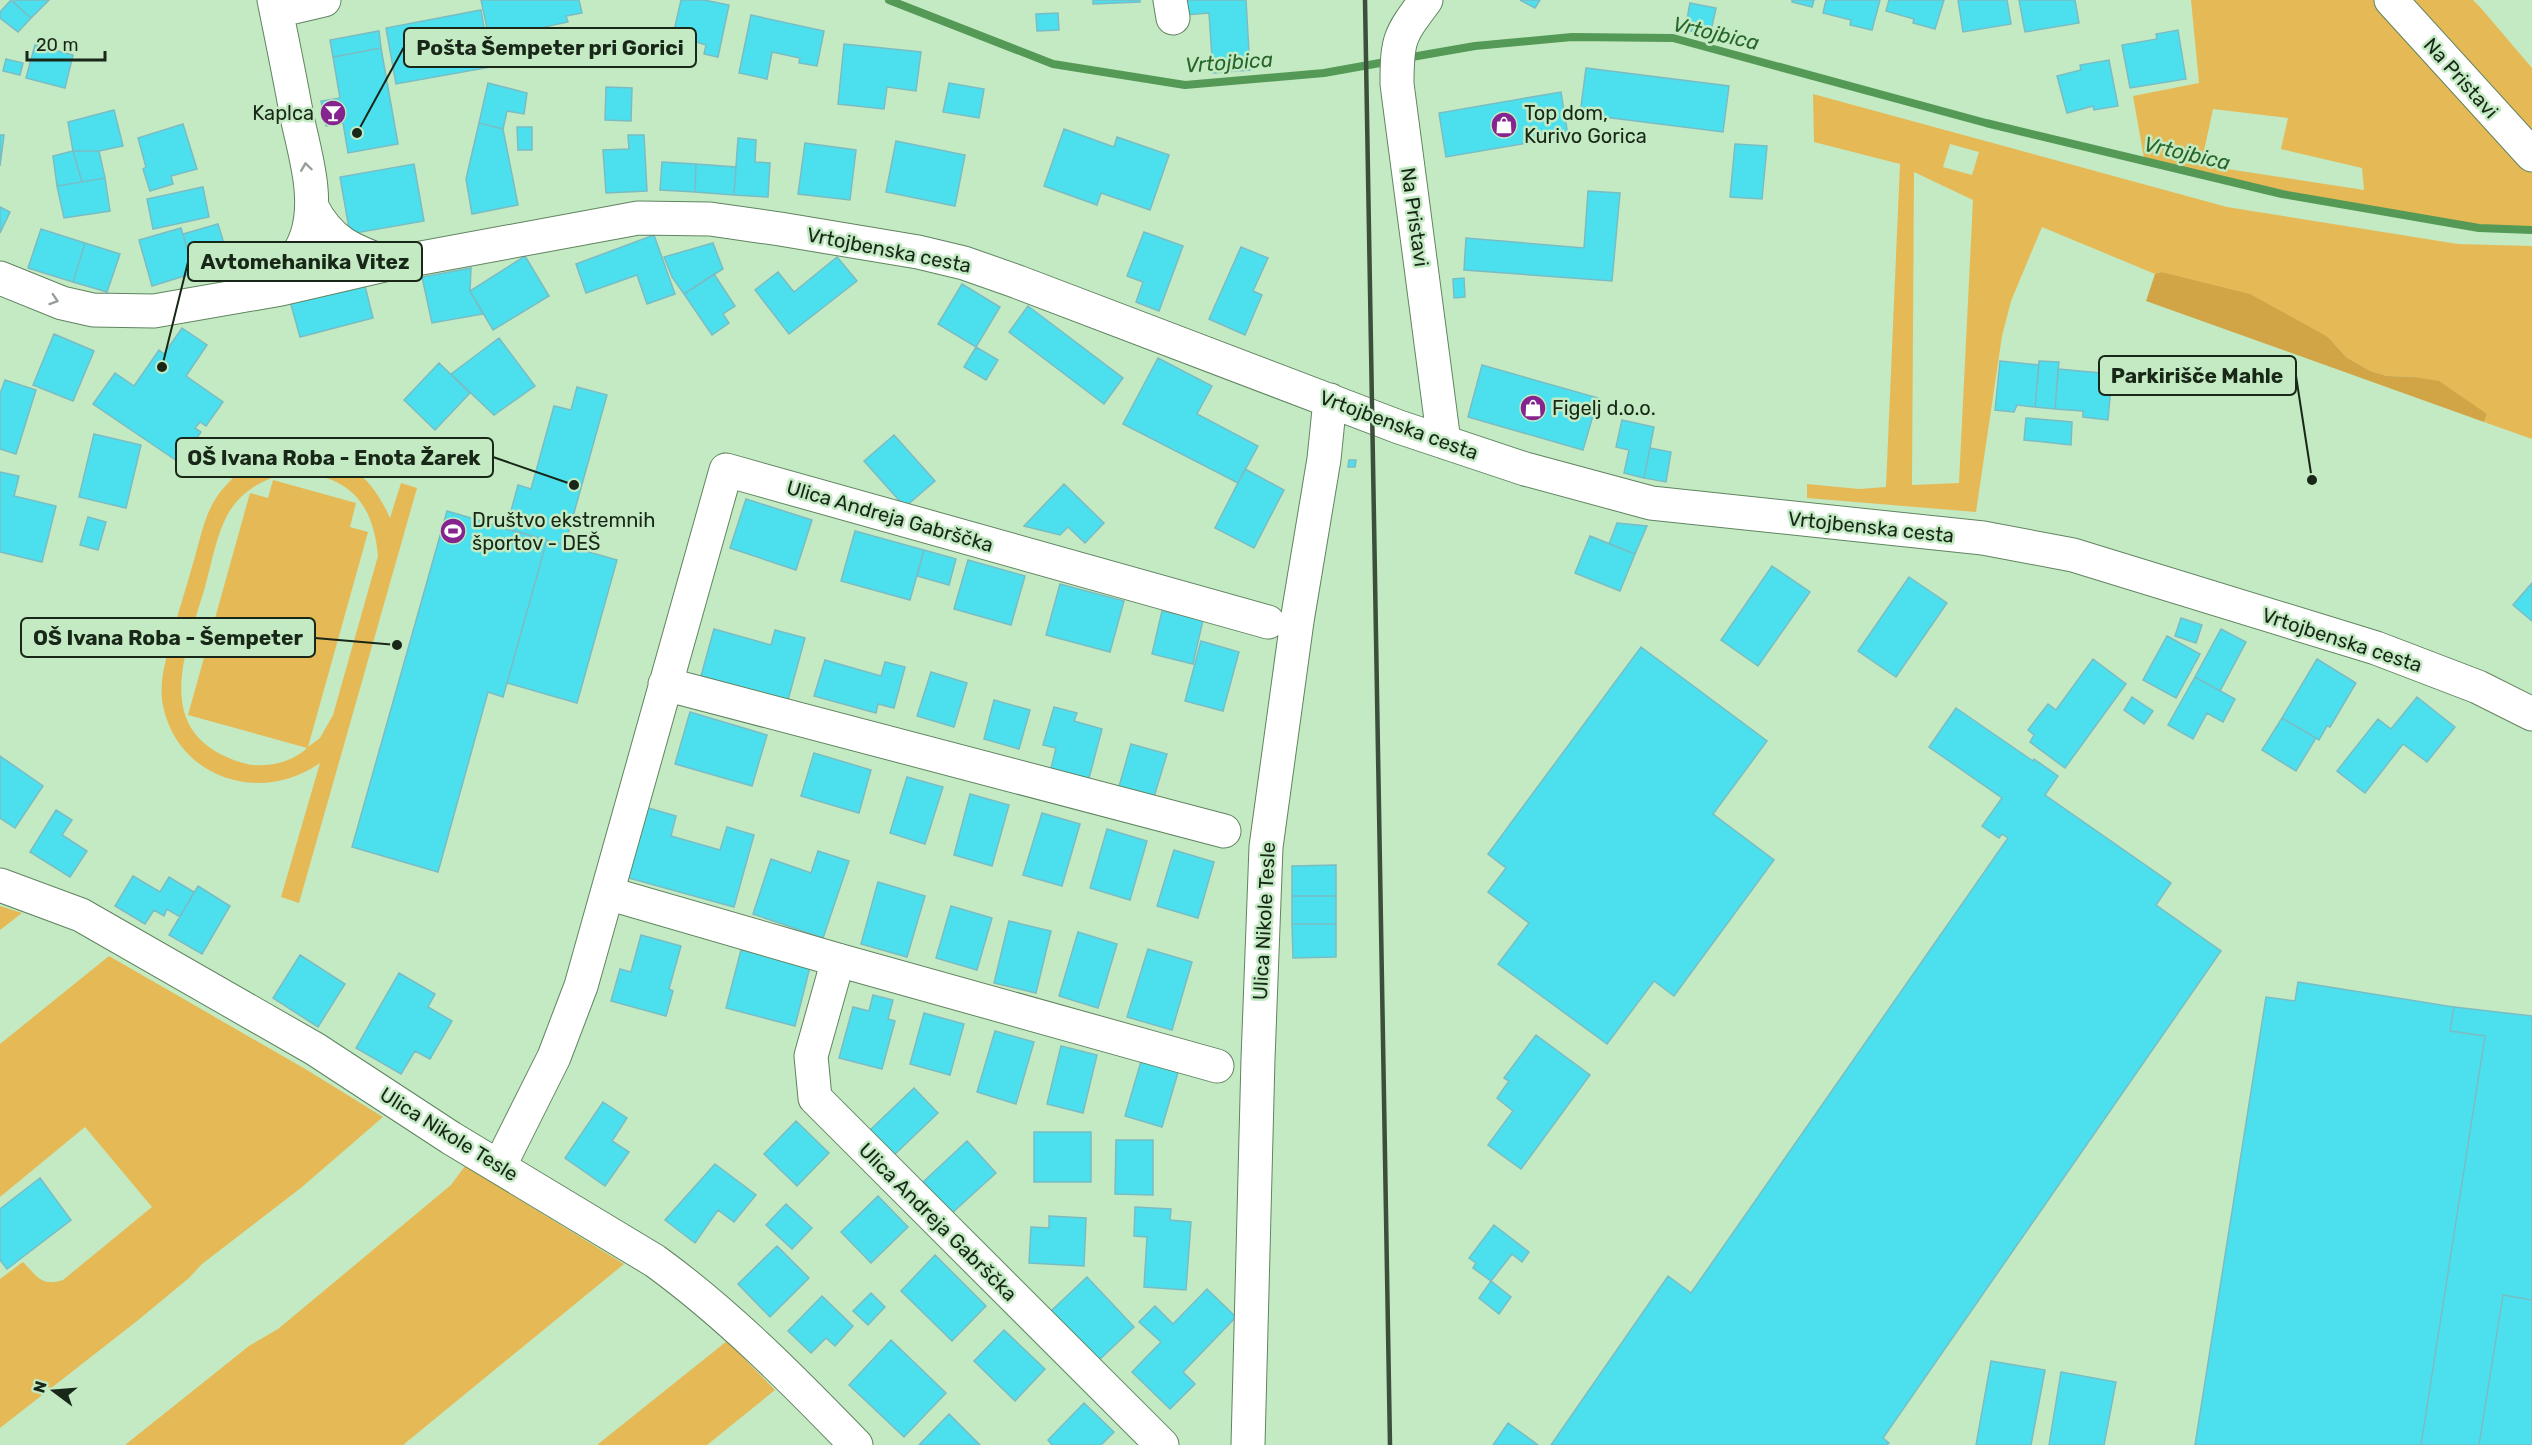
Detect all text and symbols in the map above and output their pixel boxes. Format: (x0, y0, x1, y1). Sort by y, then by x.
water label: Vrtojbica (1670, 11, 1762, 55)
scale bar (27, 24, 105, 62)
callout: Pošta Šempeter pri Gorici (404, 28, 696, 67)
street label: Na Pristavi (2419, 33, 2503, 123)
text: 20 m (36, 34, 78, 56)
text: Pošta Šempeter pri Gorici (416, 35, 684, 60)
water label: Vrtojbica (1184, 46, 1274, 78)
bar icon: Kaplca (318, 98, 348, 128)
place label: Kaplca (252, 101, 314, 125)
place label: Top dom, Kurivo Gorica (1524, 101, 1647, 148)
shop icon: Top dom, Kurivo Gorica (1489, 110, 1519, 140)
water label: Vrtojbica (2141, 131, 2233, 175)
one-way arrow (301, 162, 313, 171)
street label: Na Pristavi (1396, 166, 1434, 268)
street label: Vrtojbenska cesta (805, 222, 973, 278)
callout: Avtomehanika Vitez (188, 242, 422, 281)
text: Avtomehanika Vitez (200, 249, 410, 274)
one-way arrow (48, 293, 59, 305)
callout: Parkirišče Mahle (2099, 356, 2296, 395)
text: Parkirišče Mahle (2111, 363, 2283, 388)
street label: Vrtojbenska cesta (1316, 385, 1482, 465)
shop icon: Figelj d.o.o. (1518, 393, 1548, 423)
place label: Figelj d.o.o. (1552, 396, 1656, 420)
callout: OŠ Ivana Roba - Enota Žarek (176, 438, 493, 477)
text: OŠ Ivana Roba - Enota Žarek (187, 445, 481, 470)
street label: Ulica Andreja Gabrščka (784, 475, 996, 557)
street label: Vrtojbenska cesta (1787, 506, 1955, 548)
place label: Društvo ekstremnih športov - DEŠ (472, 508, 655, 555)
sports icon: Društvo ekstremnih športov - DEŠ (438, 516, 468, 546)
street label: Vrtojbenska cesta (2259, 603, 2425, 677)
callout: OŠ Ivana Roba - Šempeter (21, 618, 315, 657)
text: OŠ Ivana Roba - Šempeter (33, 625, 303, 650)
street label: Ulica Nikole Tesle (1248, 841, 1280, 1001)
street label: Ulica Nikole Tesle (375, 1082, 523, 1186)
street label: Ulica Andreja Gabrščka (854, 1138, 1022, 1306)
north arrow (24, 1361, 84, 1421)
text: N (29, 1379, 51, 1395)

